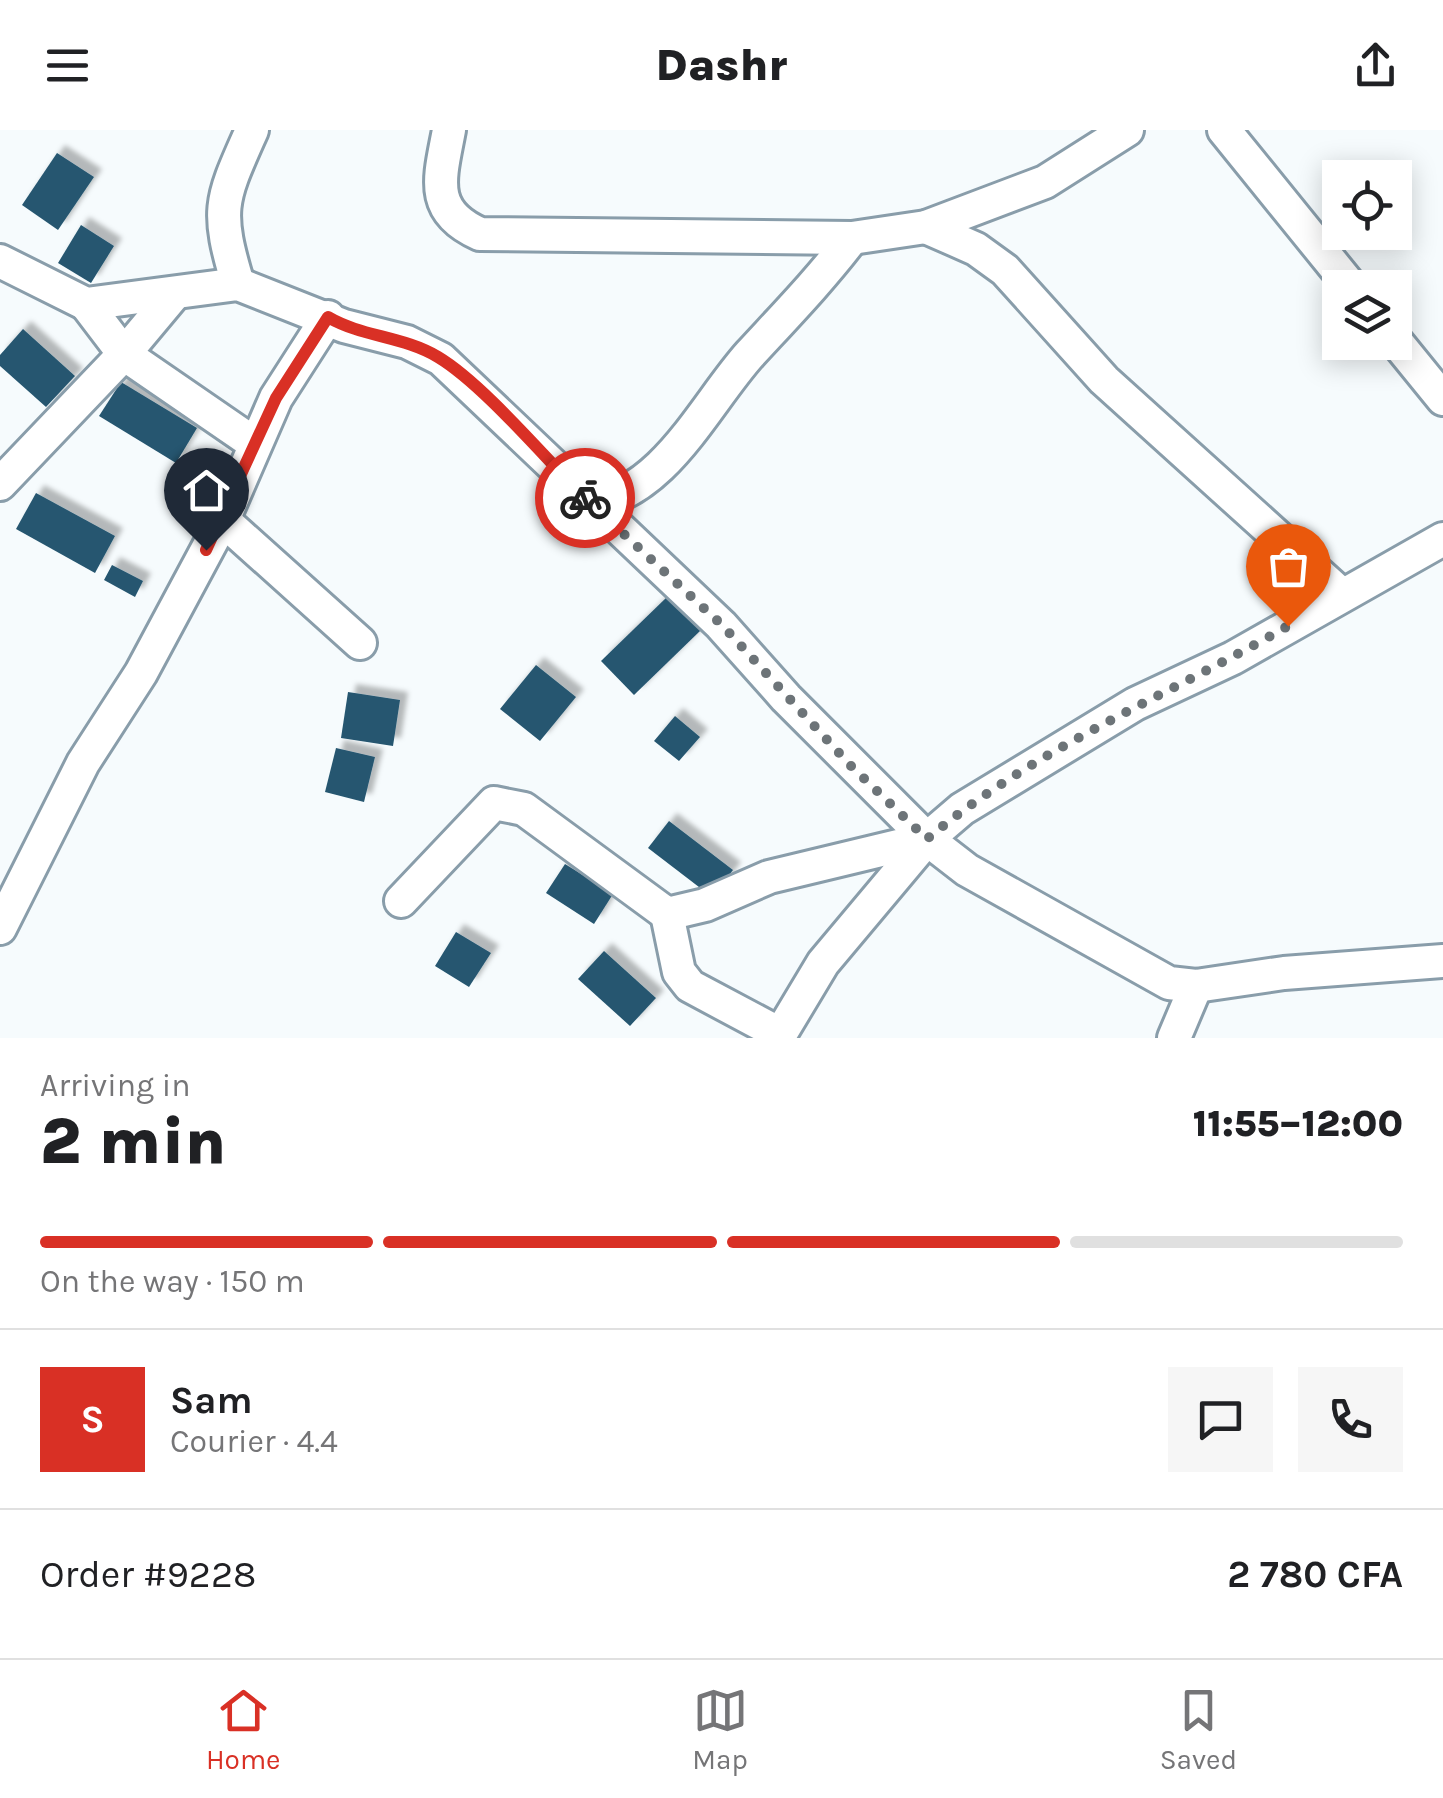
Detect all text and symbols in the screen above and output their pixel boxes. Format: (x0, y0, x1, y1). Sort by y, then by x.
icon: menu (40, 38, 95, 93)
icon: share (1348, 38, 1403, 93)
text: Dashr (655, 39, 788, 91)
map controls (1322, 160, 1412, 360)
button: locate (1322, 160, 1412, 250)
button: layers (1322, 270, 1412, 360)
pin (164, 448, 249, 551)
courier (535, 448, 635, 548)
icon: home (179, 463, 234, 518)
icon: bike (558, 471, 613, 526)
pin (1246, 524, 1331, 627)
icon: bag (1261, 539, 1316, 594)
text: Arriving in (40, 1067, 191, 1104)
text: 11:55–12:00 (1193, 1101, 1403, 1146)
text: 2 min (40, 1103, 226, 1179)
text: On the way · 150 m (40, 1263, 305, 1300)
button: chat (1168, 1367, 1273, 1472)
button: phone (1298, 1367, 1403, 1472)
text: Sam (170, 1378, 253, 1423)
text: S (80, 1397, 105, 1442)
text: Courier · 4.4 (170, 1423, 338, 1460)
text: Order #9228 (40, 1552, 256, 1597)
text: 2 780 CFA (1227, 1552, 1403, 1597)
tab: Home (206, 1683, 281, 1776)
tab: Map (692, 1683, 748, 1776)
tab: Saved (1160, 1683, 1237, 1776)

